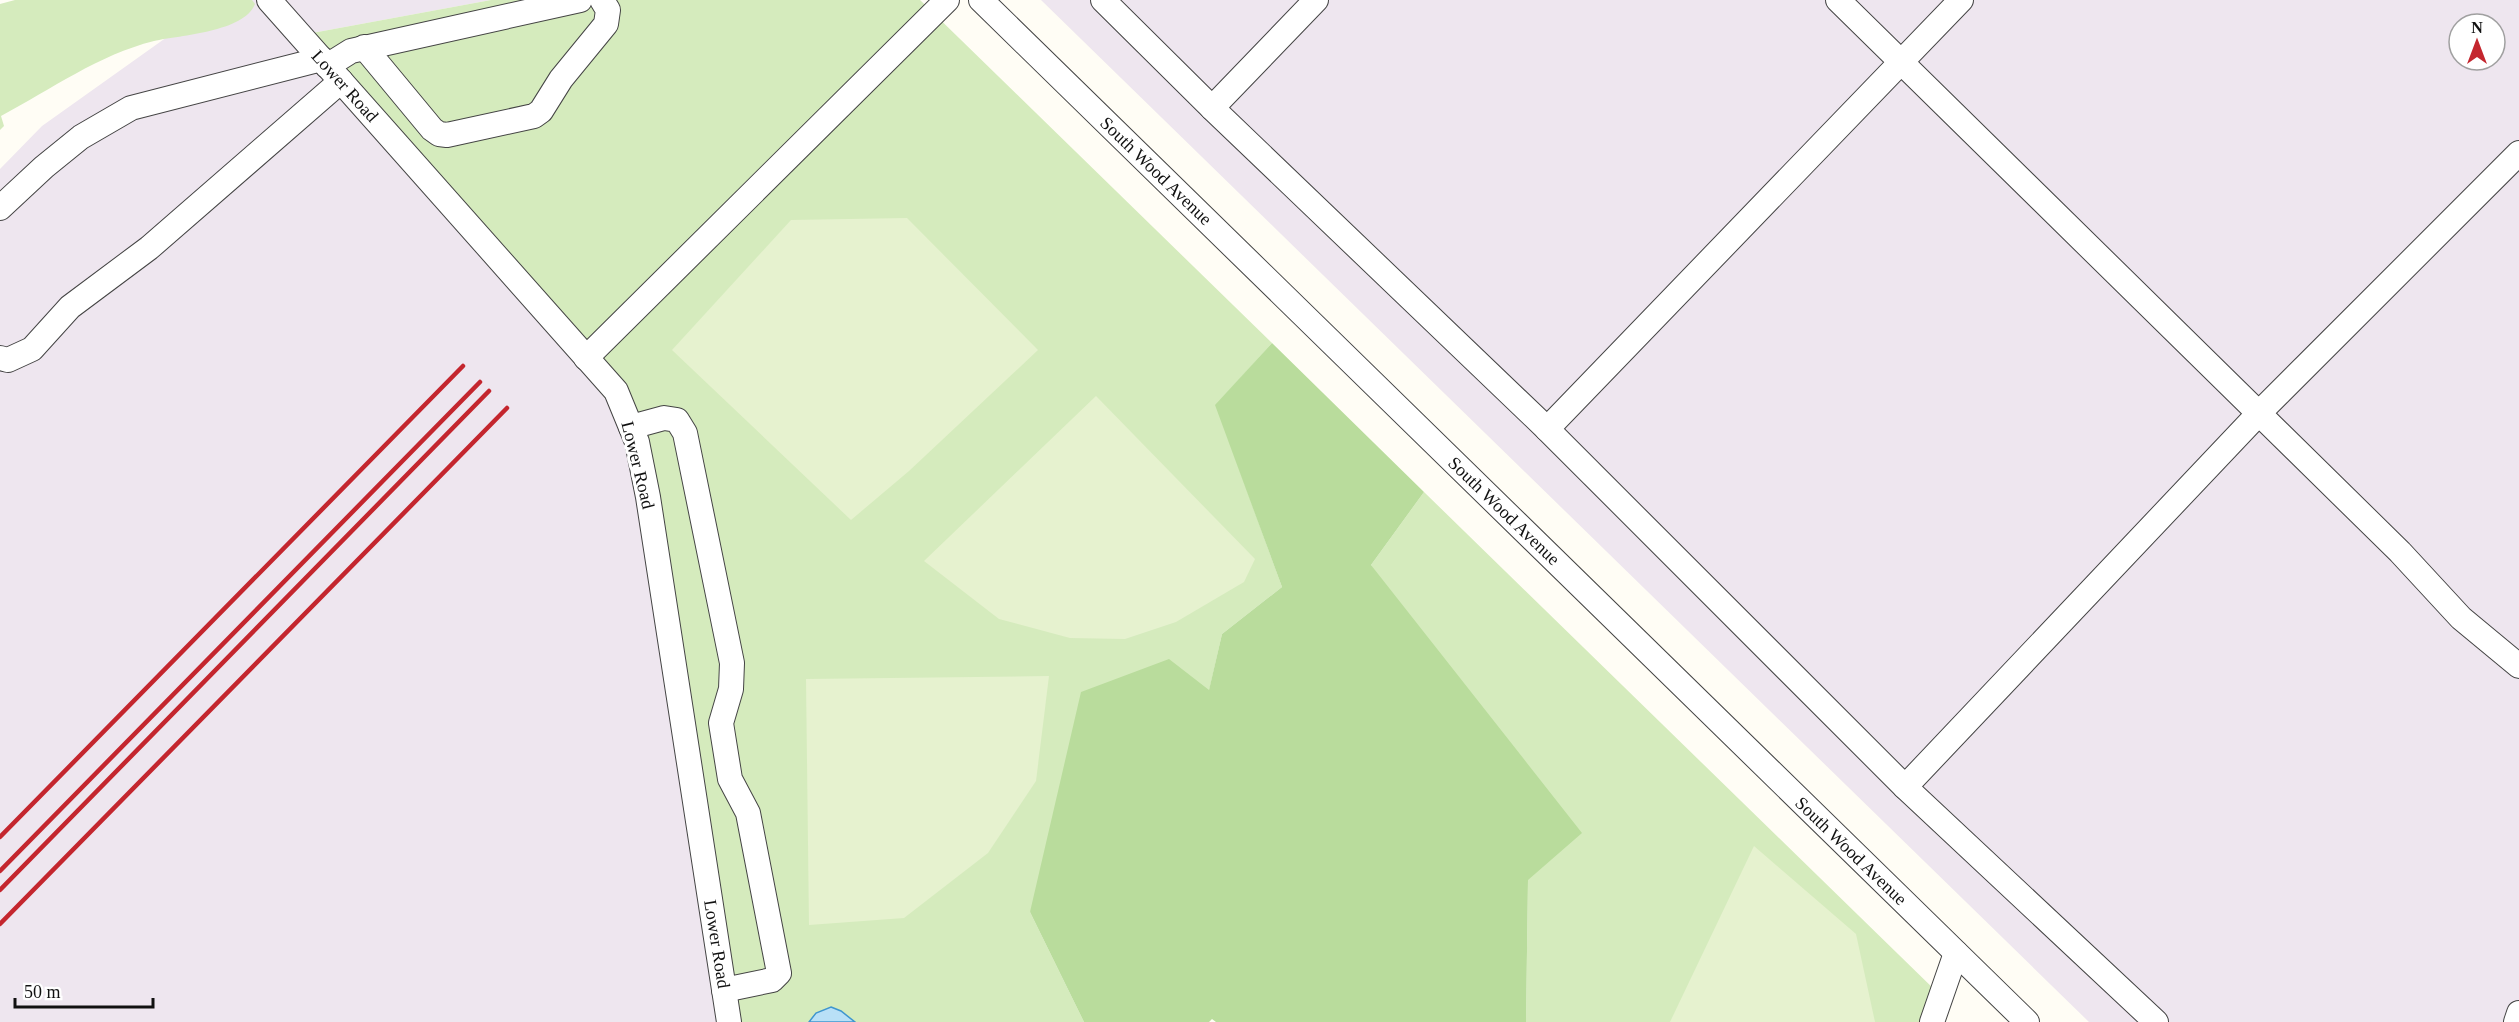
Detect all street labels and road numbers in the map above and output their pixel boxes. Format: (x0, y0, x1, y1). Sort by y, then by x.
street label: Lower Road (308, 46, 382, 126)
street label: South Wood Avenue (1096, 113, 1216, 229)
street label: Lower Road (617, 419, 659, 511)
street label: South Wood Avenue (1444, 453, 1564, 569)
street label: South Wood Avenue (1791, 793, 1911, 909)
street label: Lower Road (700, 898, 734, 990)

